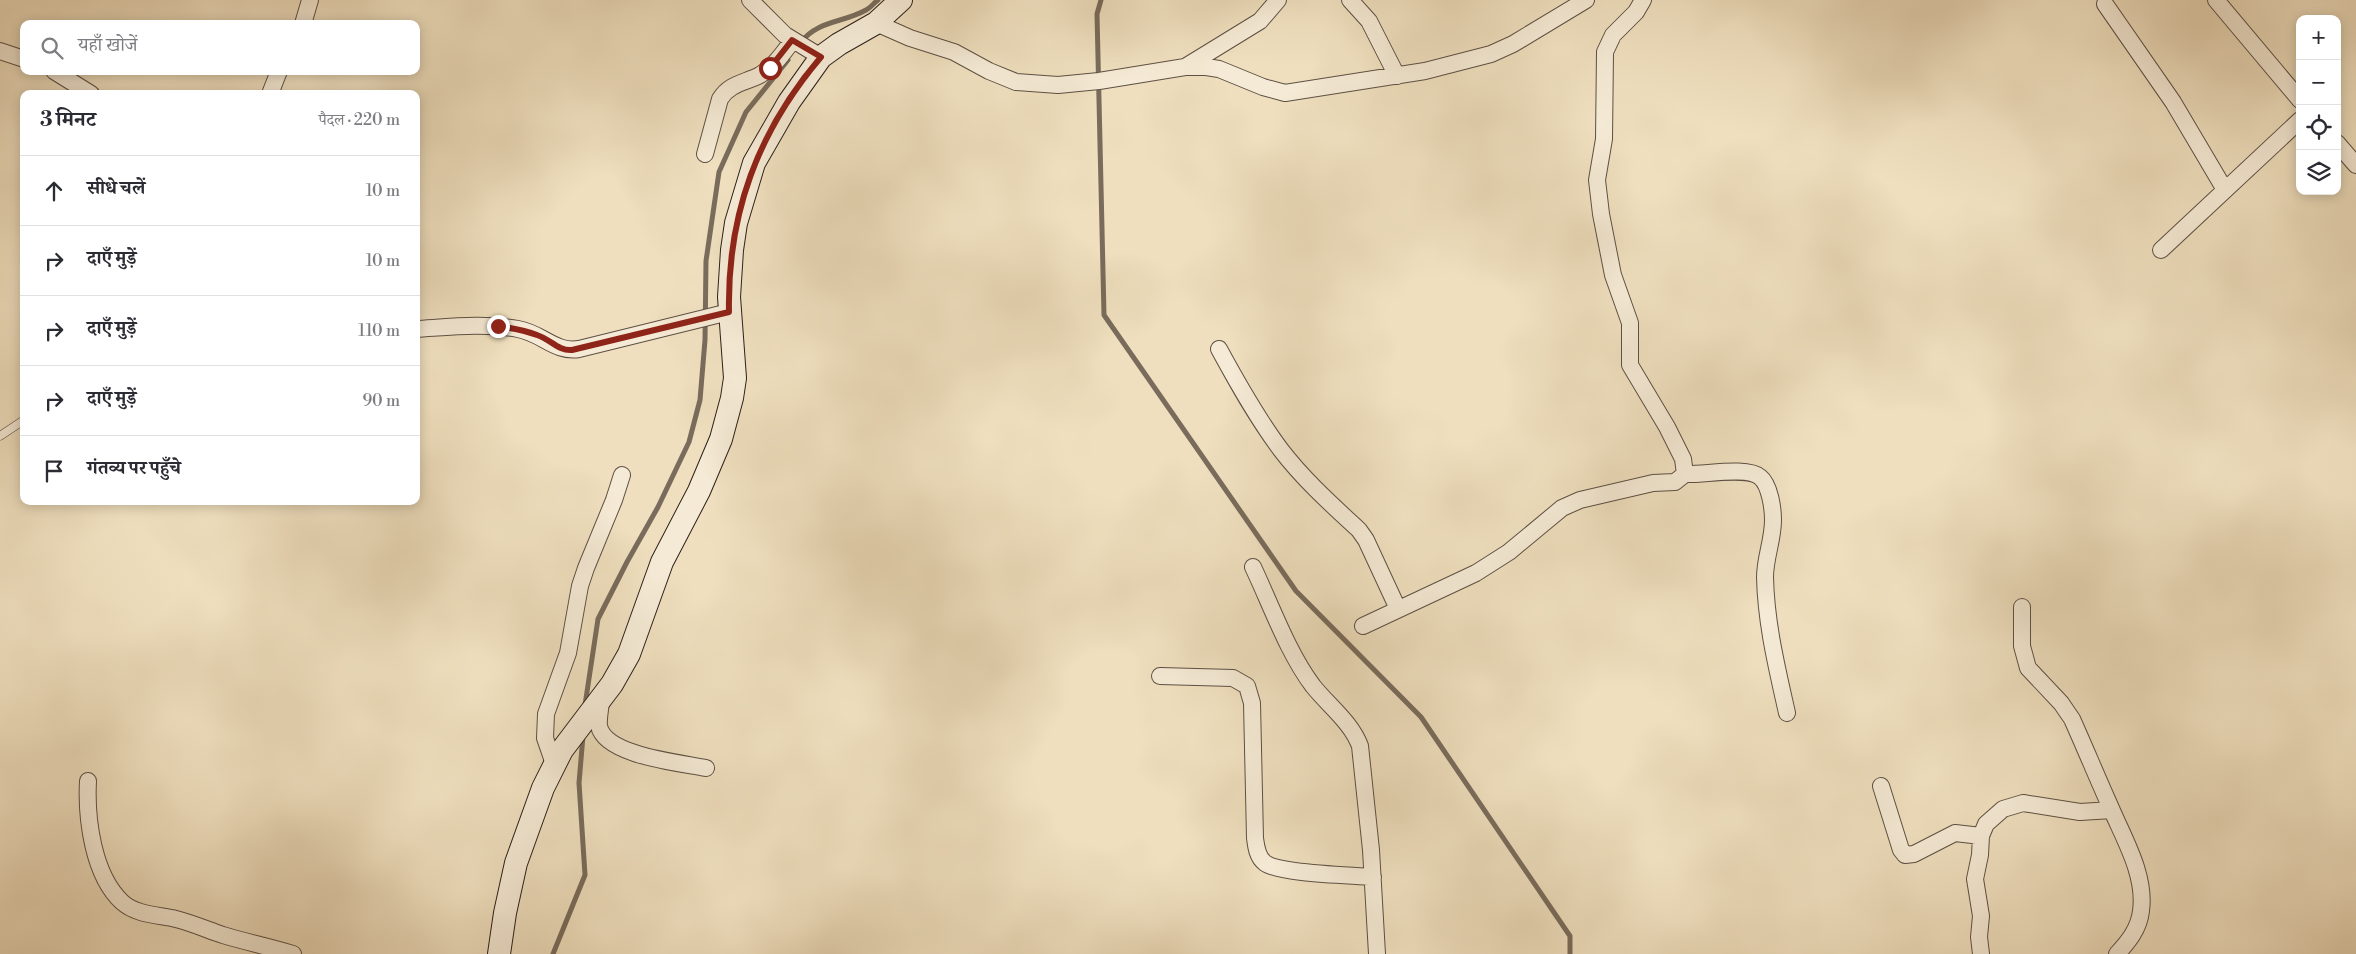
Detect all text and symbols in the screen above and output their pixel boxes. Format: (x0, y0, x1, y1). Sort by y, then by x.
map controls (2296, 15, 2341, 195)
button: + (2296, 15, 2341, 60)
search box (20, 20, 420, 75)
text: यहाँ खोजें (78, 33, 138, 57)
icon: search (38, 34, 66, 62)
route start (759, 57, 782, 80)
button: − (2296, 60, 2341, 105)
button: locate (2296, 105, 2341, 150)
text: 3 मिनट (40, 107, 96, 133)
text: पैदल · 220 m (318, 110, 400, 130)
button: layers (2296, 150, 2341, 195)
text: सीधे चलें (87, 176, 145, 200)
icon: ahead (40, 177, 68, 205)
text: 10 m (366, 181, 400, 201)
text: दाएँ मुड़ें (87, 246, 137, 270)
icon: right (40, 247, 68, 275)
text: 10 m (366, 251, 400, 271)
route end (487, 315, 510, 338)
text: दाएँ मुड़ें (87, 316, 137, 340)
icon: right (40, 317, 68, 345)
text: 110 m (358, 321, 400, 341)
text: दाएँ मुड़ें (87, 386, 137, 410)
icon: right (40, 387, 68, 415)
text: 90 m (362, 391, 400, 411)
text: गंतव्य पर पहुँचे (87, 456, 181, 480)
icon: arrive (40, 457, 68, 485)

